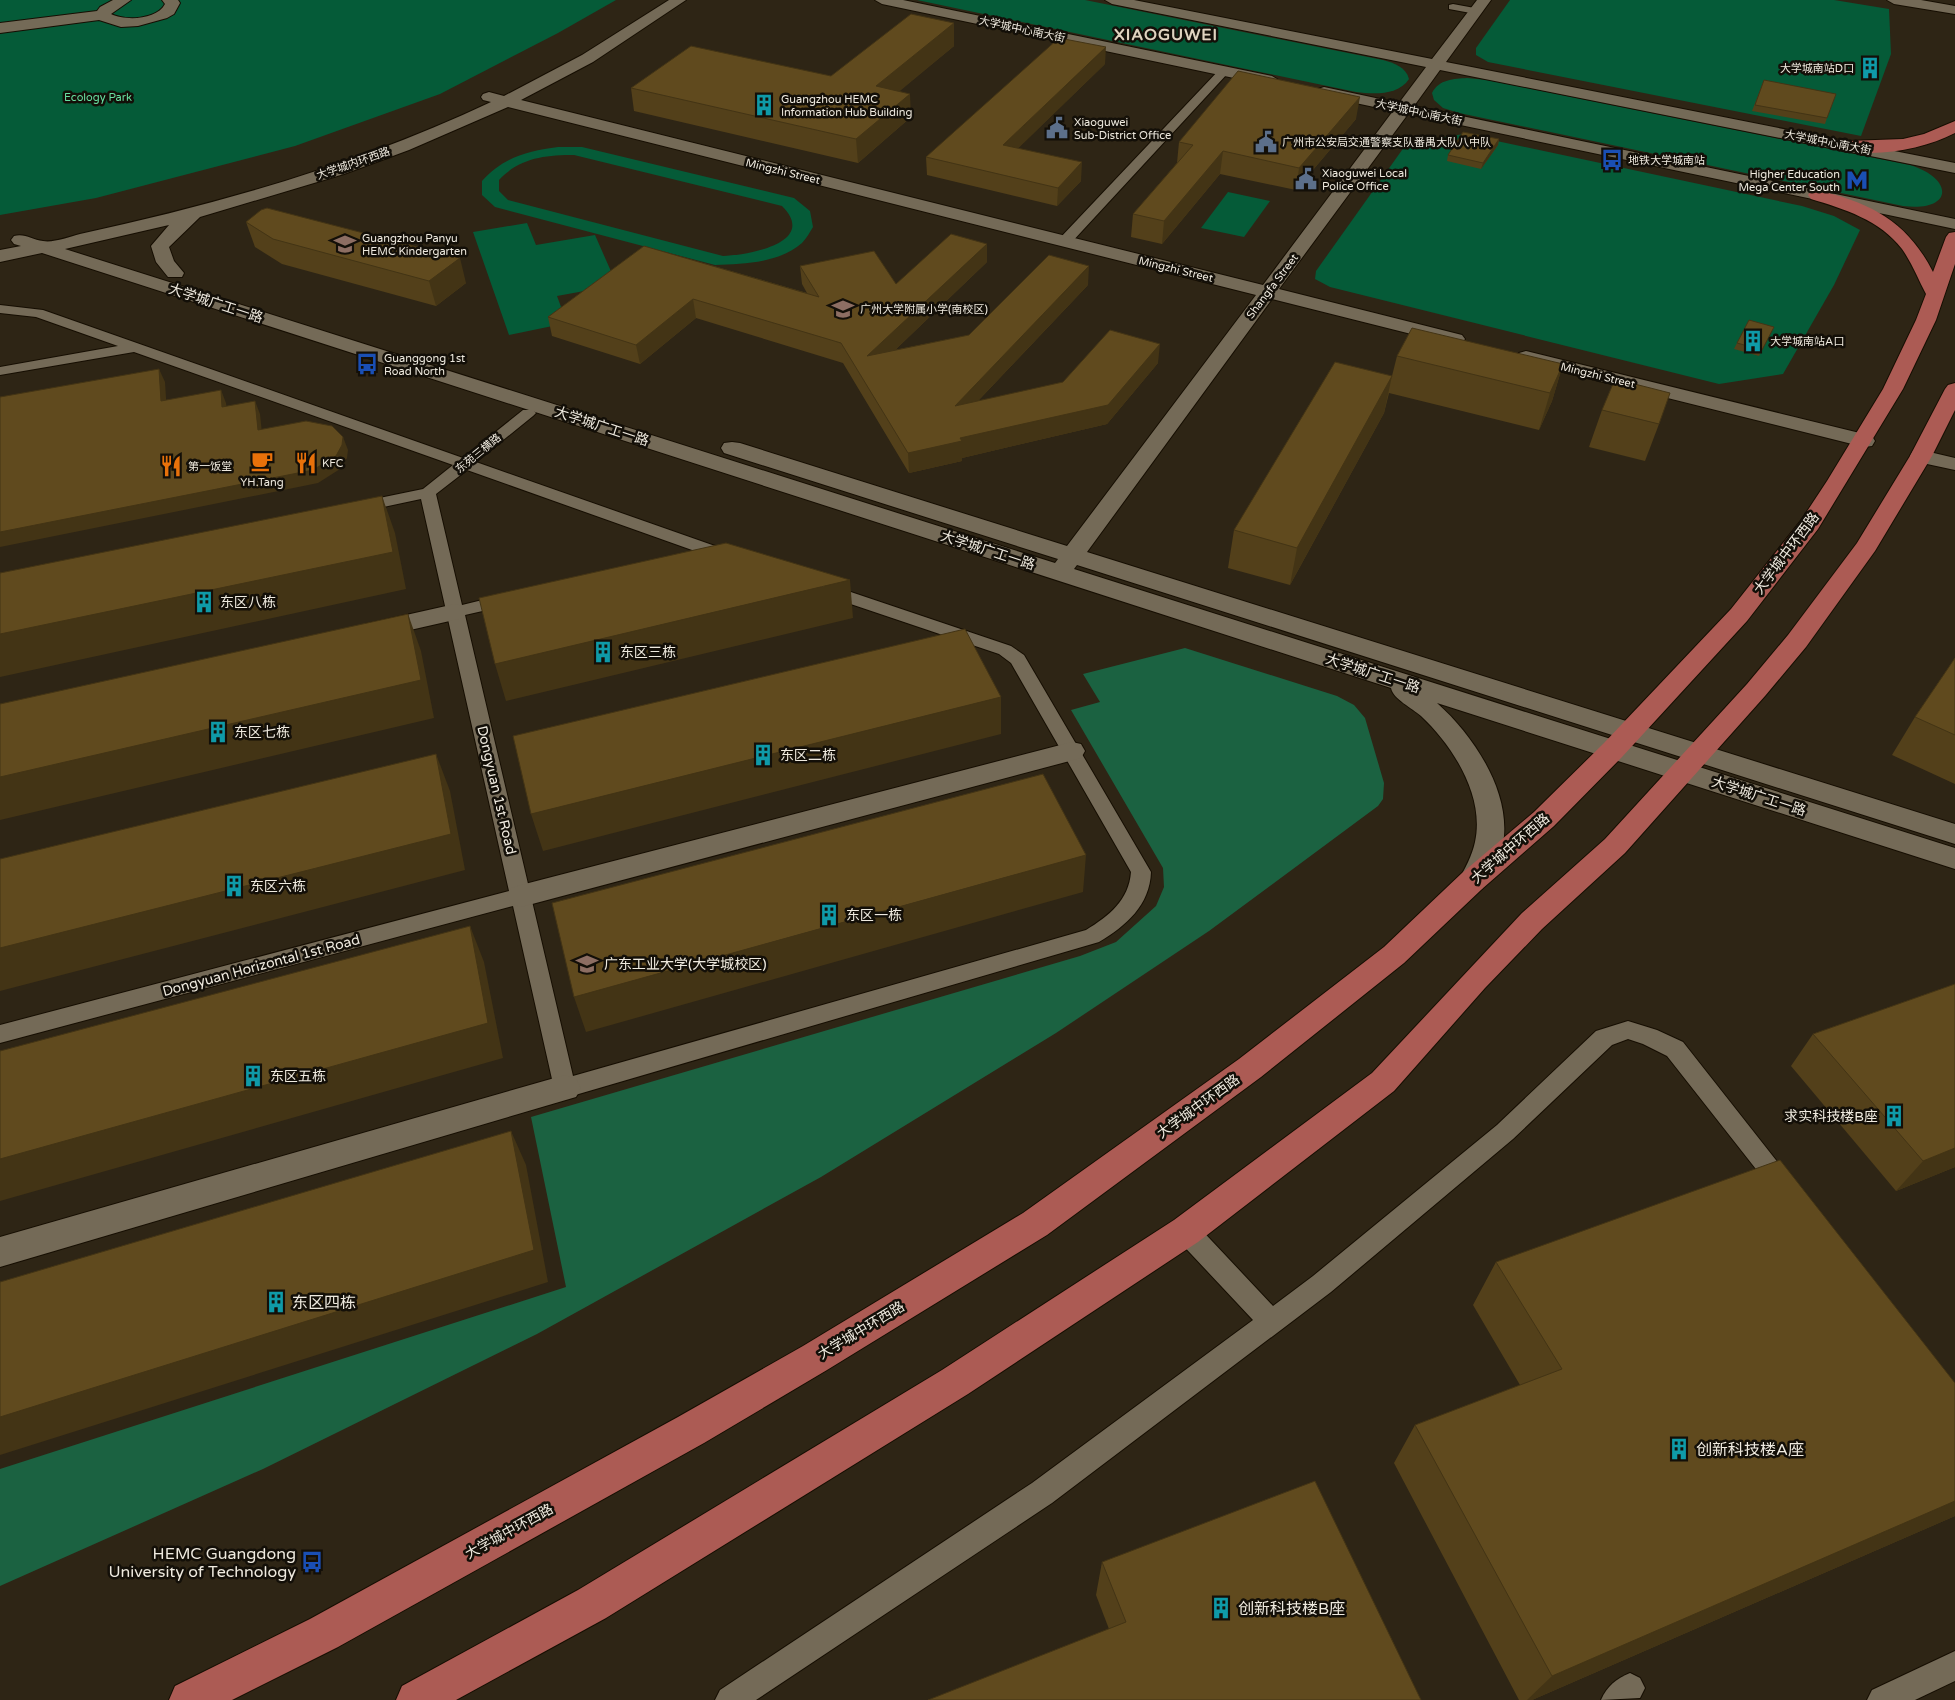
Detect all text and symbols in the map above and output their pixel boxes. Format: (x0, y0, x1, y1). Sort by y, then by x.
street label: 大学城中心南大街 (978, 14, 1066, 45)
district label: XIAOGUWEI (1114, 25, 1218, 45)
building icon: 大学城南站D口 (1857, 55, 1883, 81)
place label: 大学城南站D口 (1780, 62, 1854, 75)
park label: Ecology Park (64, 91, 132, 104)
building icon: Guangzhou HEMC Information Hub Building (751, 92, 777, 118)
place label: Guangzhou HEMC Information Hub Building (781, 93, 912, 119)
street label: 大学城中心南大街 (1375, 97, 1463, 128)
public building icon: Xiaoguwei Sub-District Office (1044, 115, 1070, 141)
place label: Xiaoguwei Sub-District Office (1074, 116, 1171, 142)
street label: 大学城中心南大街 (1783, 128, 1872, 157)
public building icon: 广州市公安局交通警察支队番禺大队八中队 (1253, 129, 1279, 155)
place label: 广州市公安局交通警察支队番禺大队八中队 (1282, 136, 1491, 149)
street label: 大学城内环西路 (315, 145, 392, 182)
bus stop icon: 地铁大学城南站 (1599, 147, 1625, 173)
place label: 地铁大学城南站 (1628, 154, 1705, 167)
street label: Mingzhi Street (744, 156, 821, 187)
public building icon: Xiaoguwei Local Police Office (1293, 166, 1319, 192)
place label: Xiaoguwei Local Police Office (1322, 167, 1407, 193)
metro station icon: Higher Education Mega Center South (1844, 167, 1870, 193)
place label: Higher Education Mega Center South (1739, 168, 1840, 194)
school or university icon: Guangzhou Panyu HEMC Kindergarten (332, 231, 358, 257)
place label: Guangzhou Panyu HEMC Kindergarten (362, 232, 467, 258)
street label: Shangfa Street (1244, 251, 1301, 321)
street label: Mingzhi Street (1137, 254, 1214, 285)
street label: 大学城广工一路 (167, 280, 265, 327)
school or university icon: 广州大学附属小学(南校区) (830, 296, 856, 322)
place label: 广州大学附属小学(南校区) (860, 303, 988, 316)
building icon: 大学城南站A口 (1740, 328, 1766, 354)
place label: 大学城南站A口 (1770, 335, 1844, 348)
bus stop icon: Guanggong 1st Road North (354, 351, 380, 377)
place label: Guanggong 1st Road North (384, 352, 465, 378)
street label: Mingzhi Street (1559, 360, 1636, 391)
street label: 大学城广工一路 (553, 403, 651, 450)
street label: 东苑三横路 (453, 431, 504, 476)
cafe icon: YH.Tang (249, 448, 275, 474)
restaurant icon: KFC (293, 450, 319, 476)
restaurant icon: 第一饭堂 (158, 453, 184, 479)
place label: KFC (322, 457, 344, 470)
place label: 第一饭堂 (188, 460, 232, 473)
place label: YH.Tang (240, 476, 284, 489)
street label: 大学城中环西路 (1750, 509, 1823, 598)
street label: 大学城广工一路 (939, 527, 1037, 574)
building icon: 东区八栋 (191, 589, 217, 615)
place label: 东区八栋 (220, 594, 276, 611)
building icon: 东区三栋 (590, 639, 616, 665)
place label: 东区三栋 (620, 644, 676, 661)
street label: 大学城广工一路 (1324, 650, 1422, 697)
building icon: 东区七栋 (205, 719, 231, 745)
place label: 东区七栋 (234, 724, 290, 741)
street label: Dongyuan 1st Road (473, 724, 520, 856)
building icon: 东区二栋 (750, 742, 776, 768)
place label: 东区二栋 (780, 747, 836, 764)
street label: 大学城广工一路 (1710, 773, 1808, 820)
street label: 大学城中环西路 (1468, 810, 1553, 887)
building icon: 东区六栋 (221, 873, 247, 899)
place label: 东区六栋 (250, 878, 306, 895)
building icon: 东区一栋 (816, 902, 842, 928)
place label: 东区一栋 (846, 907, 902, 924)
street label: Dongyuan Horizontal 1st Road (161, 931, 362, 1000)
school or university icon: 广东工业大学(大学城校区) (574, 951, 600, 977)
place label: 广东工业大学(大学城校区) (604, 956, 767, 973)
building icon: 东区五栋 (240, 1063, 266, 1089)
place label: 东区五栋 (270, 1068, 326, 1085)
street label: 大学城中环西路 (1154, 1071, 1243, 1142)
building icon: 求实科技楼B座 (1881, 1103, 1907, 1129)
place label: 求实科技楼B座 (1784, 1108, 1878, 1125)
building icon: 东区四栋 (263, 1289, 289, 1315)
place label: 东区四栋 (292, 1293, 356, 1313)
street label: 大学城中环西路 (815, 1298, 908, 1363)
building icon: 创新科技楼A座 (1666, 1436, 1692, 1462)
place label: 创新科技楼A座 (1696, 1440, 1804, 1460)
street label: 大学城中环西路 (462, 1500, 556, 1563)
place label: HEMC Guangdong University of Technology (109, 1544, 296, 1582)
bus stop icon: HEMC Guangdong University of Technology (299, 1549, 325, 1575)
building icon: 创新科技楼B座 (1208, 1595, 1234, 1621)
place label: 创新科技楼B座 (1238, 1599, 1345, 1619)

